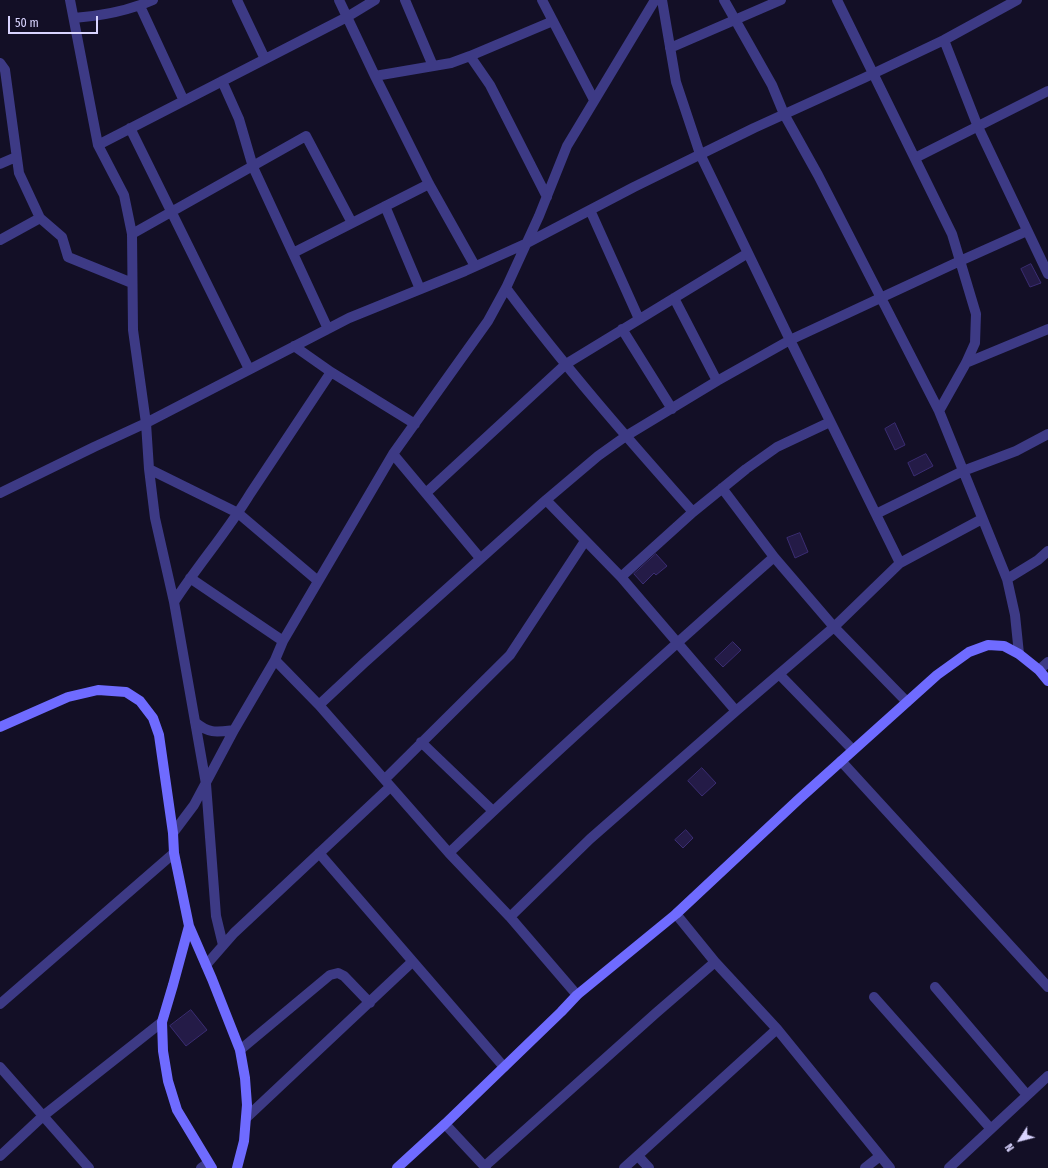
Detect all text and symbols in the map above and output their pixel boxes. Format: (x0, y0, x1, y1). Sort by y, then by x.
scale bar (10, 8, 100, 34)
text: 50 m (15, 16, 39, 30)
north arrow (1000, 1120, 1040, 1160)
text: N (1003, 1141, 1017, 1154)

